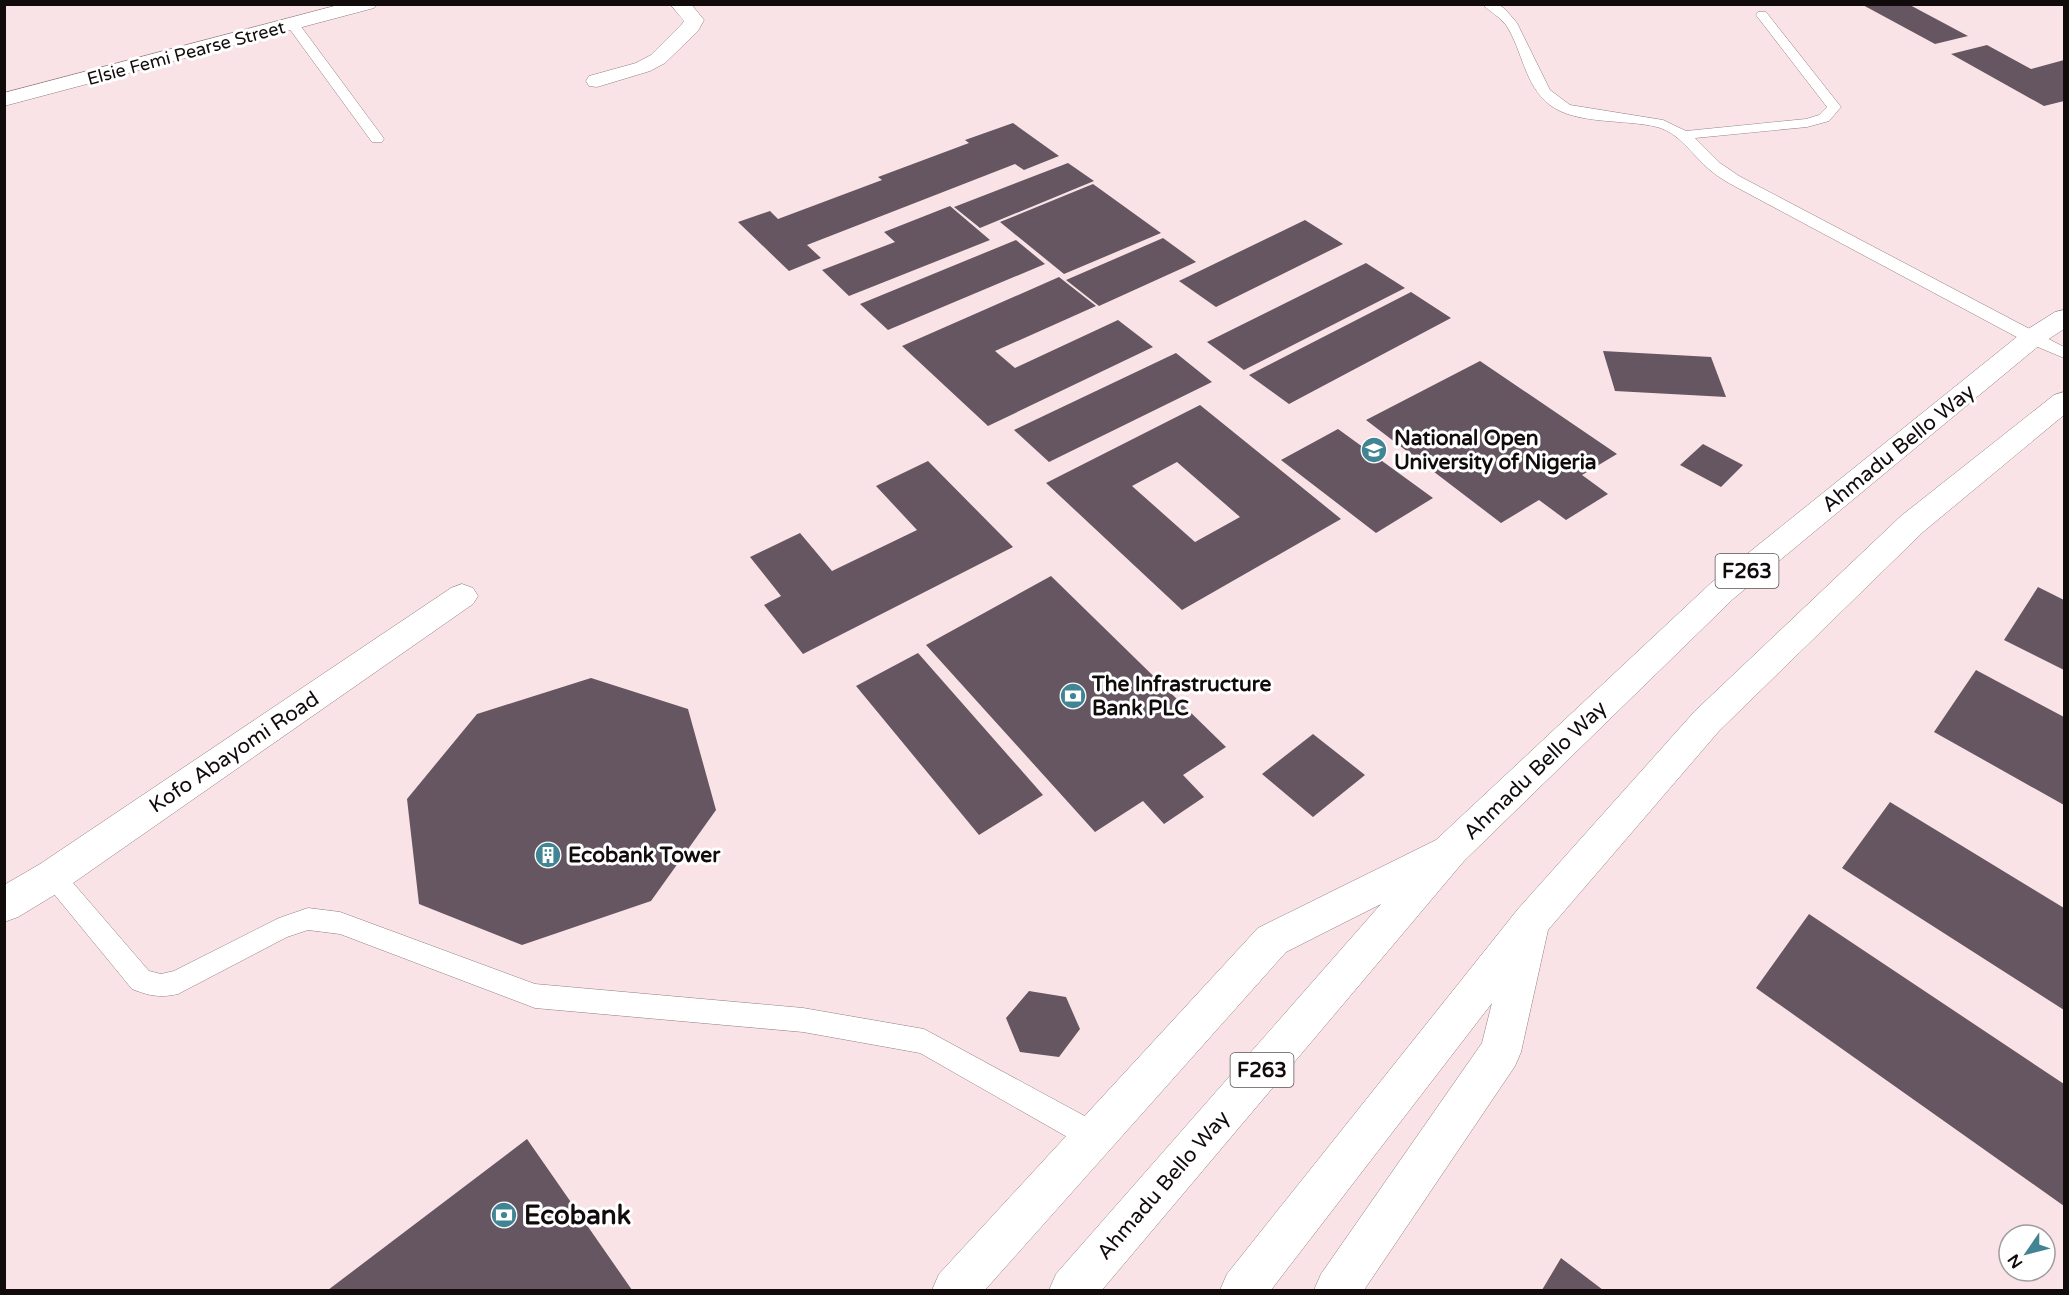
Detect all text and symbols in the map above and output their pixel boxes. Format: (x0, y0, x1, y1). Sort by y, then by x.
street label: Elsie Femi Pearse Street (85, 16, 288, 90)
street label: Ahmadu Bello Way (1817, 379, 1980, 518)
place label: National Open University of Nigeria (1394, 426, 1597, 475)
school or university icon: National Open University of Nigeria (1359, 435, 1389, 465)
road number: F263 (1716, 554, 1778, 588)
place label: The Infrastructure Bank PLC (1091, 672, 1272, 721)
bank icon: The Infrastructure Bank PLC (1058, 681, 1088, 711)
street label: Kofo Abayomi Road (145, 686, 324, 819)
street label: Ahmadu Bello Way (1459, 696, 1612, 845)
building icon: Ecobank Tower (533, 840, 563, 870)
place label: Ecobank Tower (568, 843, 721, 868)
road number: F263 (1230, 1053, 1294, 1087)
street label: Ahmadu Bello Way (1092, 1106, 1235, 1265)
bank icon: Ecobank (489, 1200, 519, 1230)
place label: Ecobank (524, 1200, 631, 1231)
north arrow (1997, 1223, 2057, 1283)
text: N (2004, 1250, 2027, 1272)

